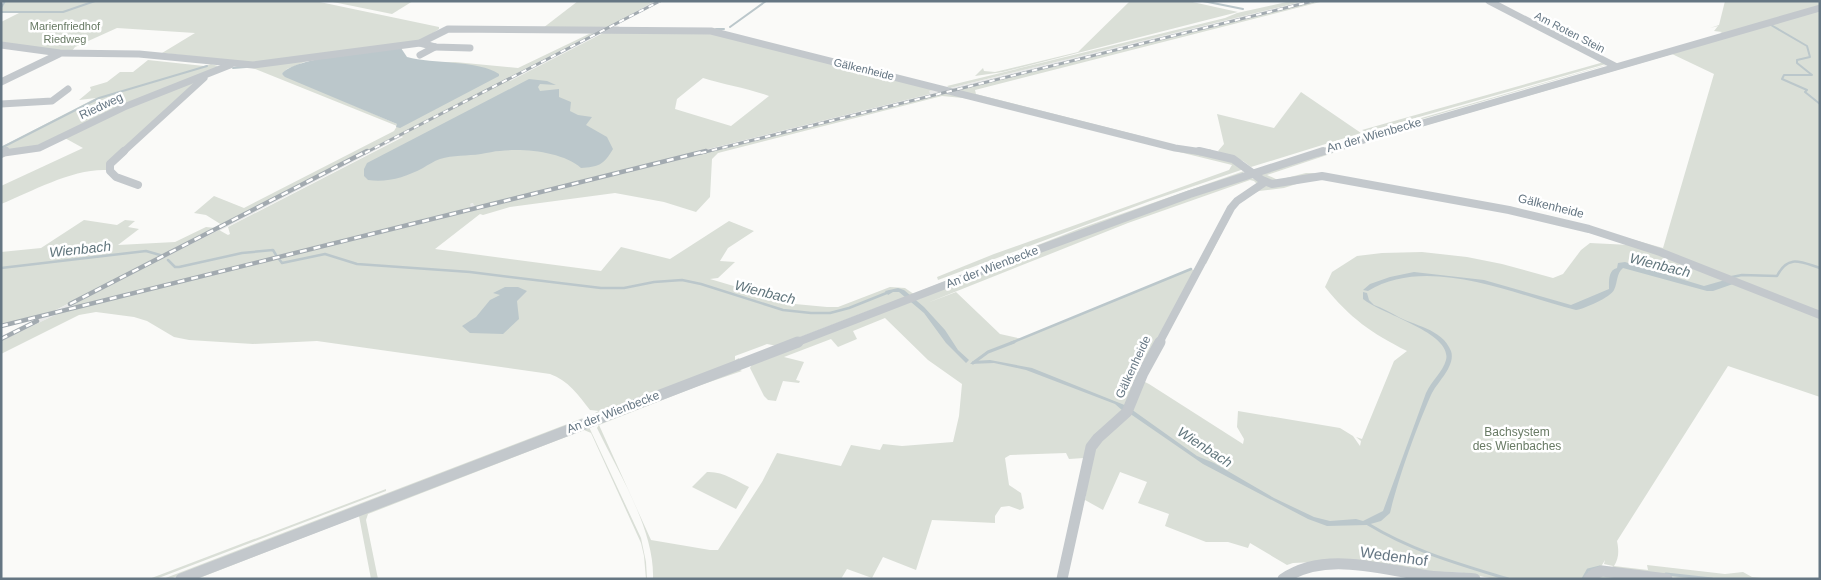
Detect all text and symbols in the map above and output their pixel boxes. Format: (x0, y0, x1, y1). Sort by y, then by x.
street label: Am Roten Stein (1533, 9, 1607, 55)
park label: Marienfriedhof Riedweg (30, 20, 101, 45)
street label: Gälkenheide (833, 56, 895, 82)
street label: Riedweg (77, 90, 125, 122)
street label: An der Wienbecke (1325, 115, 1423, 155)
street label: Gälkenheide (1517, 191, 1586, 221)
water label: Wienbach (48, 238, 112, 260)
street label: An der Wienbecke (944, 243, 1041, 291)
water label: Wienbach (1628, 250, 1692, 280)
water label: Wienbach (733, 277, 797, 307)
street label: Gälkenheide (1112, 333, 1154, 400)
street label: An der Wienbecke (565, 388, 662, 436)
water label: Wienbach (1175, 423, 1236, 471)
park label: Bachsystem des Wienbaches (1473, 425, 1561, 453)
street label: Wedenhof (1359, 543, 1430, 569)

